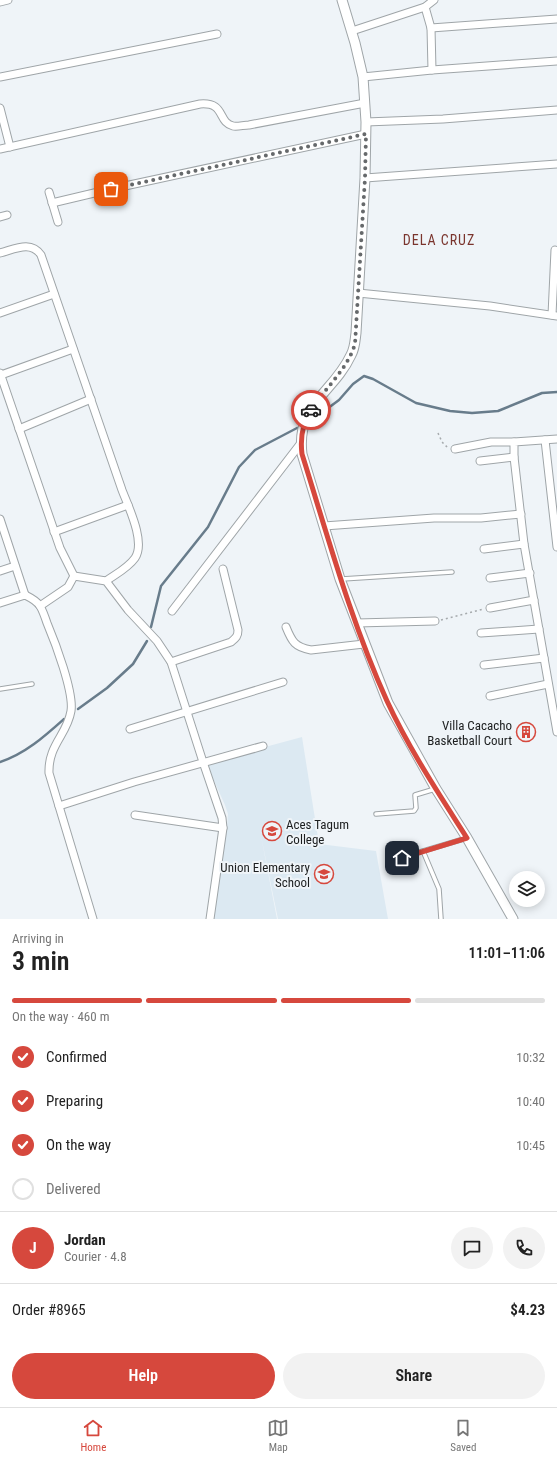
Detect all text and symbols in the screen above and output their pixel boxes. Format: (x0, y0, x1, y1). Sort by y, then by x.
pin (94, 172, 128, 206)
icon: bag (100, 178, 122, 200)
district label: DELA CRUZ (403, 232, 475, 248)
courier (291, 390, 331, 430)
icon: car (300, 399, 322, 421)
place label: Villa Cacacho Basketball Court (427, 718, 512, 748)
building icon: Villa Cacacho Basketball Court (515, 721, 537, 743)
place label: Aces Tagum College (286, 817, 349, 847)
school or university icon: Aces Tagum College (261, 820, 283, 842)
pin (385, 841, 419, 875)
icon: home (391, 847, 413, 869)
place label: Union Elementary School (220, 860, 311, 890)
school or university icon: Union Elementary School (313, 863, 335, 885)
map controls (509, 871, 545, 907)
button: layers (509, 871, 545, 907)
text: Arriving in (12, 931, 64, 946)
text: 11:01–11:06 (468, 944, 545, 962)
text: 3 min (12, 946, 70, 976)
text: On the way · 460 m (12, 1009, 109, 1024)
icon: check (12, 1046, 34, 1068)
text: Confirmed (46, 1048, 107, 1066)
text: 10:32 (516, 1050, 545, 1065)
icon: check (12, 1090, 34, 1112)
text: Preparing (46, 1092, 103, 1110)
text: 10:40 (516, 1094, 545, 1109)
icon: check (12, 1134, 34, 1156)
text: On the way (46, 1136, 111, 1154)
text: 10:45 (516, 1138, 545, 1153)
text: Delivered (46, 1180, 101, 1198)
button: chat (451, 1227, 493, 1269)
button: phone (503, 1227, 545, 1269)
text: Jordan (64, 1231, 106, 1249)
text: J (29, 1239, 37, 1257)
text: Courier · 4.8 (64, 1249, 127, 1264)
text: Order #8965 (12, 1301, 86, 1319)
text: $4.23 (510, 1301, 545, 1319)
button: Help (12, 1353, 275, 1399)
button: Share (283, 1353, 545, 1399)
tab: Home (81, 1417, 106, 1454)
tab: Map (267, 1417, 289, 1454)
tab: Saved (450, 1417, 476, 1454)

